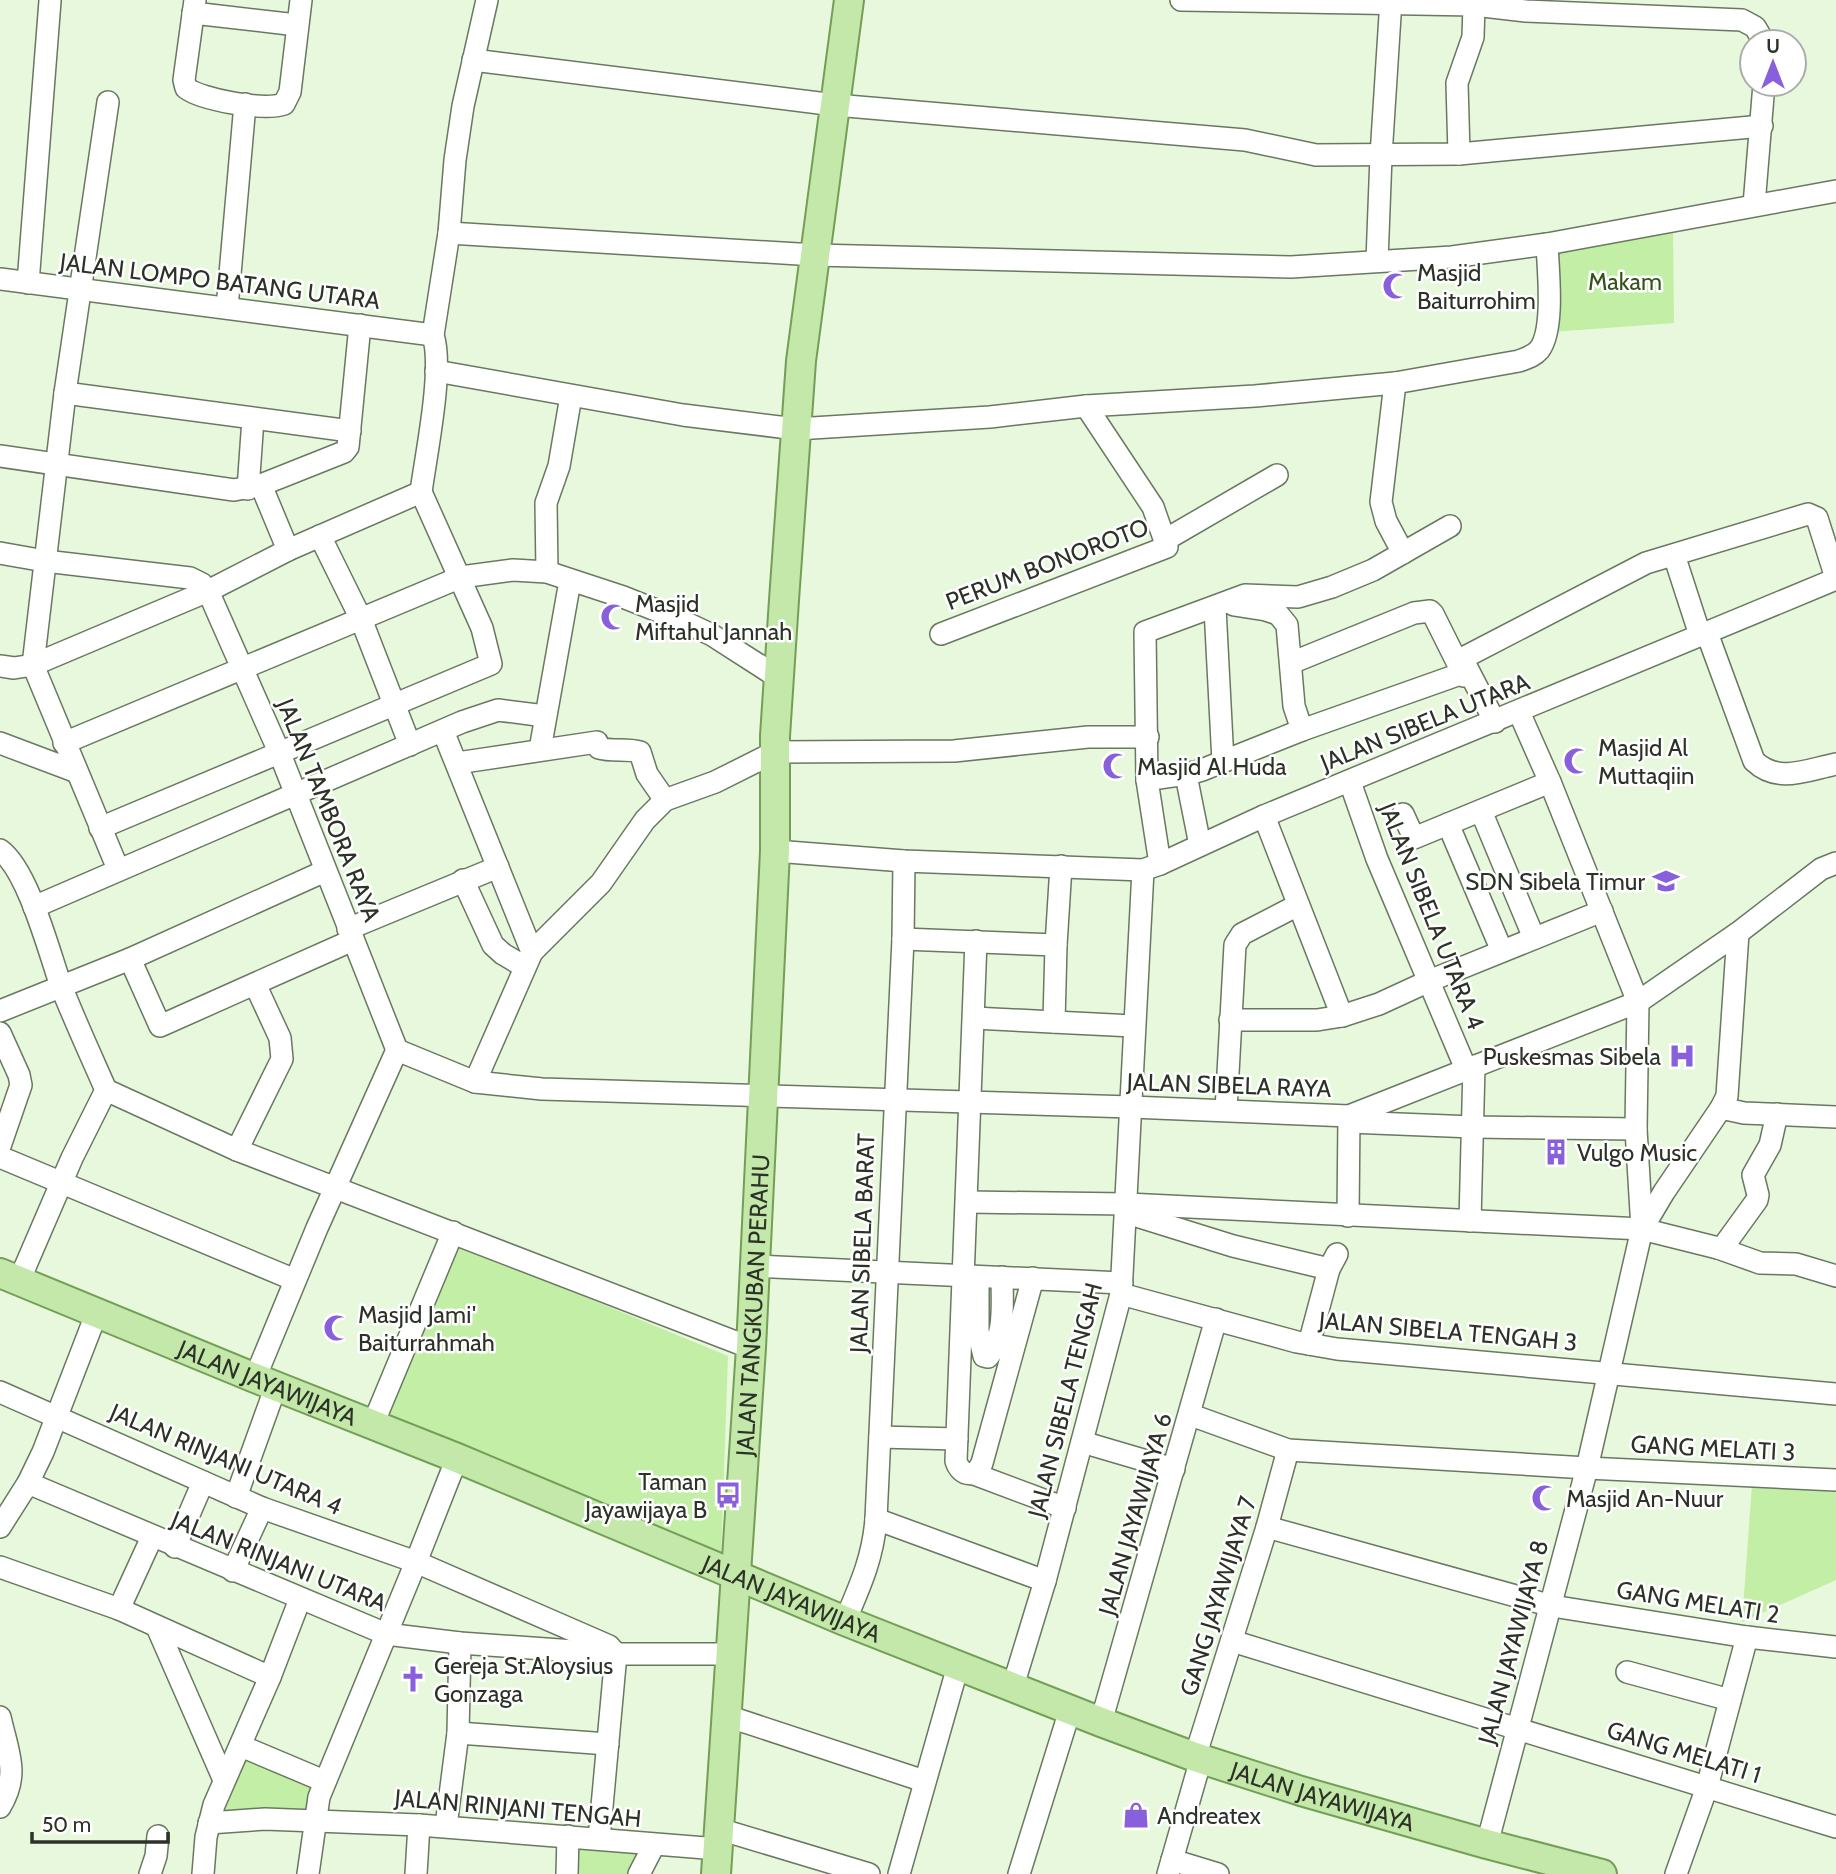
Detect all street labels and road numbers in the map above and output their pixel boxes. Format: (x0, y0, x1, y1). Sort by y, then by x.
street label: JALAN LOMPO BATANG UTARA (57, 247, 382, 315)
street label: PERUM BONOROTO (942, 512, 1152, 616)
street label: JALAN SIBELA UTARA (1315, 667, 1534, 778)
street label: JALAN TAMBORA RAYA (271, 693, 387, 926)
street label: JALAN SIBELA UTARA 4 (1373, 797, 1491, 1034)
street label: JALAN SIBELA RAYA (1125, 1067, 1332, 1103)
street label: JALAN SIBELA BARAT (844, 1132, 880, 1354)
street label: JALAN TANGKUBAN PERAHU (729, 1153, 775, 1458)
street label: JALAN SIBELA TENGAH (1022, 1280, 1108, 1521)
street label: JALAN SIBELA TENGAH 3 (1317, 1305, 1578, 1357)
street label: JALAN JAYAWIJAYA (173, 1333, 361, 1432)
street label: JALAN RINJANI UTARA 4 (105, 1397, 346, 1521)
street label: JALAN JAYAWIJAYA 6 (1092, 1409, 1178, 1620)
street label: GANG MELATI 3 (1630, 1429, 1796, 1467)
street label: GANG JAYAWIJAYA 7 (1174, 1493, 1262, 1699)
street label: JALAN RINJANI UTARA (166, 1504, 391, 1618)
street label: JALAN JAYAWIJAYA 8 (1472, 1537, 1554, 1748)
street label: JALAN JAYAWIJAYA (697, 1548, 885, 1648)
street label: GANG MELATI 2 (1615, 1575, 1781, 1629)
street label: GANG MELATI 1 (1603, 1715, 1765, 1789)
street label: JALAN JAYAWIJAYA (1226, 1755, 1418, 1837)
street label: JALAN RINJANI TENGAH (392, 1783, 643, 1833)

